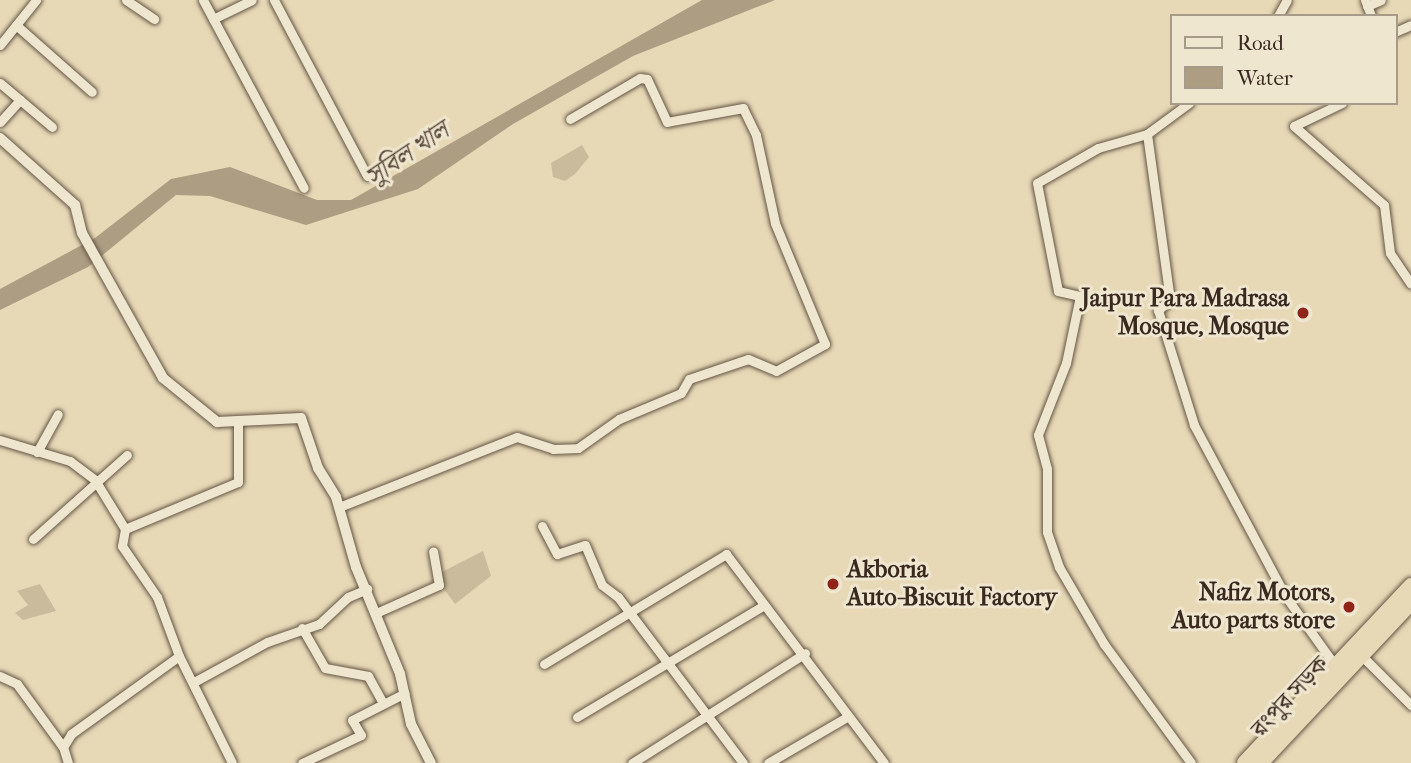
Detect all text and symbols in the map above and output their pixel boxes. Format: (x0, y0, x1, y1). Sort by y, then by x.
legend (1170, 14, 1397, 105)
text: Road (1237, 31, 1284, 55)
text: Water (1237, 66, 1293, 90)
water label: সুবিল খাল (359, 115, 455, 193)
place label: Jaipur Para Madrasa Mosque, Mosque (1081, 285, 1289, 341)
marker: Jaipur Para Madrasa Mosque, Mosque (1295, 305, 1311, 321)
place label: Akboria Auto-Biscuit Factory (847, 556, 1057, 612)
marker: Akboria Auto-Biscuit Factory (825, 576, 841, 592)
place label: Nafiz Motors, Auto parts store (1172, 579, 1335, 635)
marker: Nafiz Motors, Auto parts store (1341, 599, 1357, 615)
street label: রংপুর সড়ক (1245, 650, 1335, 744)

